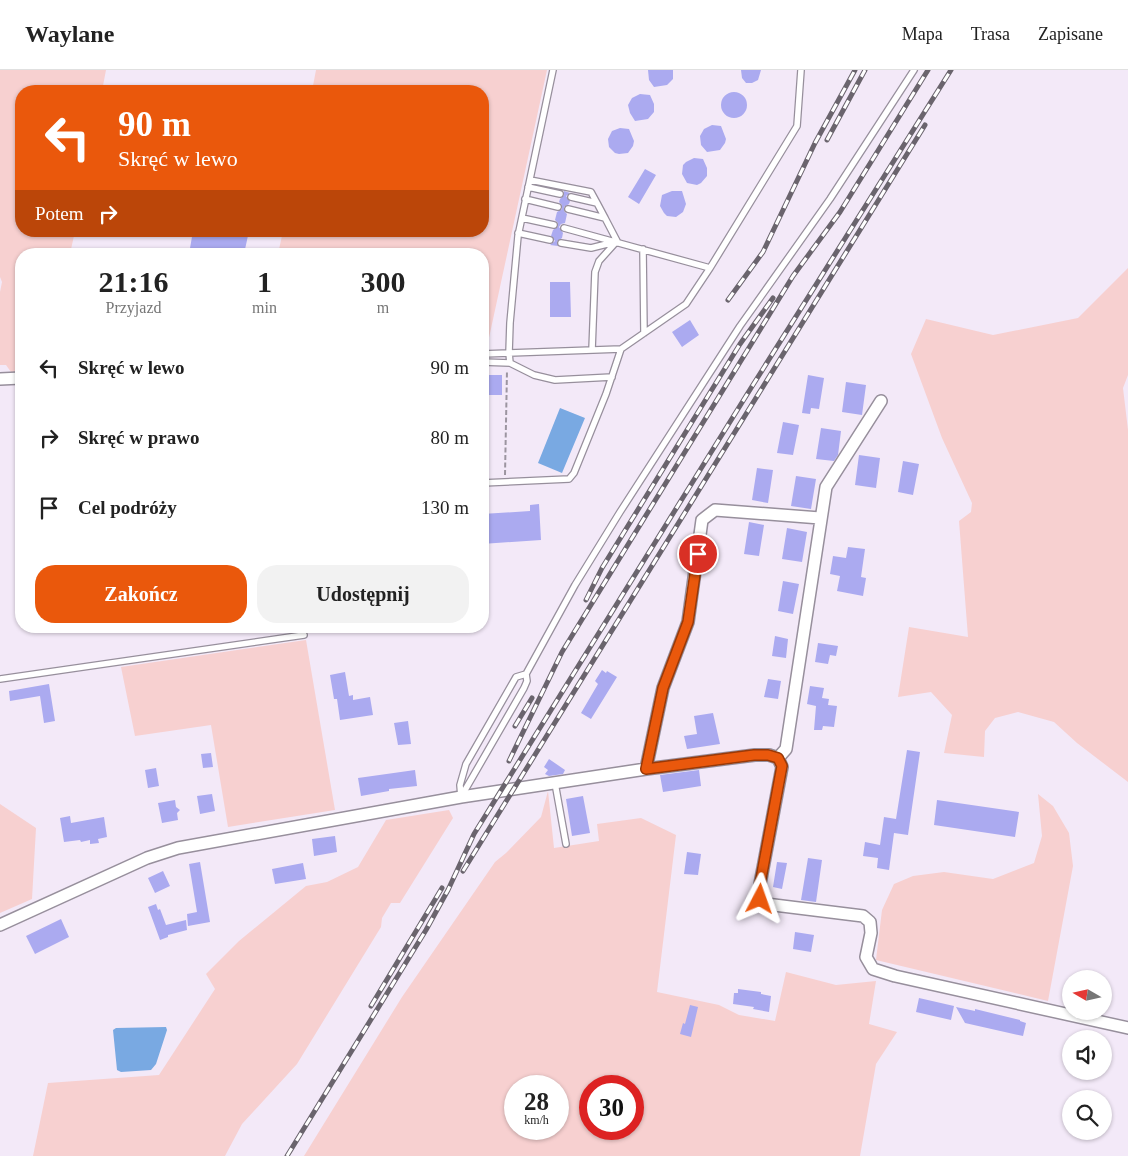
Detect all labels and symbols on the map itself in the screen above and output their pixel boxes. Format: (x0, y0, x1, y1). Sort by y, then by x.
pin (677, 533, 719, 575)
position arrow (733, 872, 785, 924)
north arrow (1062, 970, 1112, 1020)
speed limit sign: 30 (579, 1075, 644, 1140)

